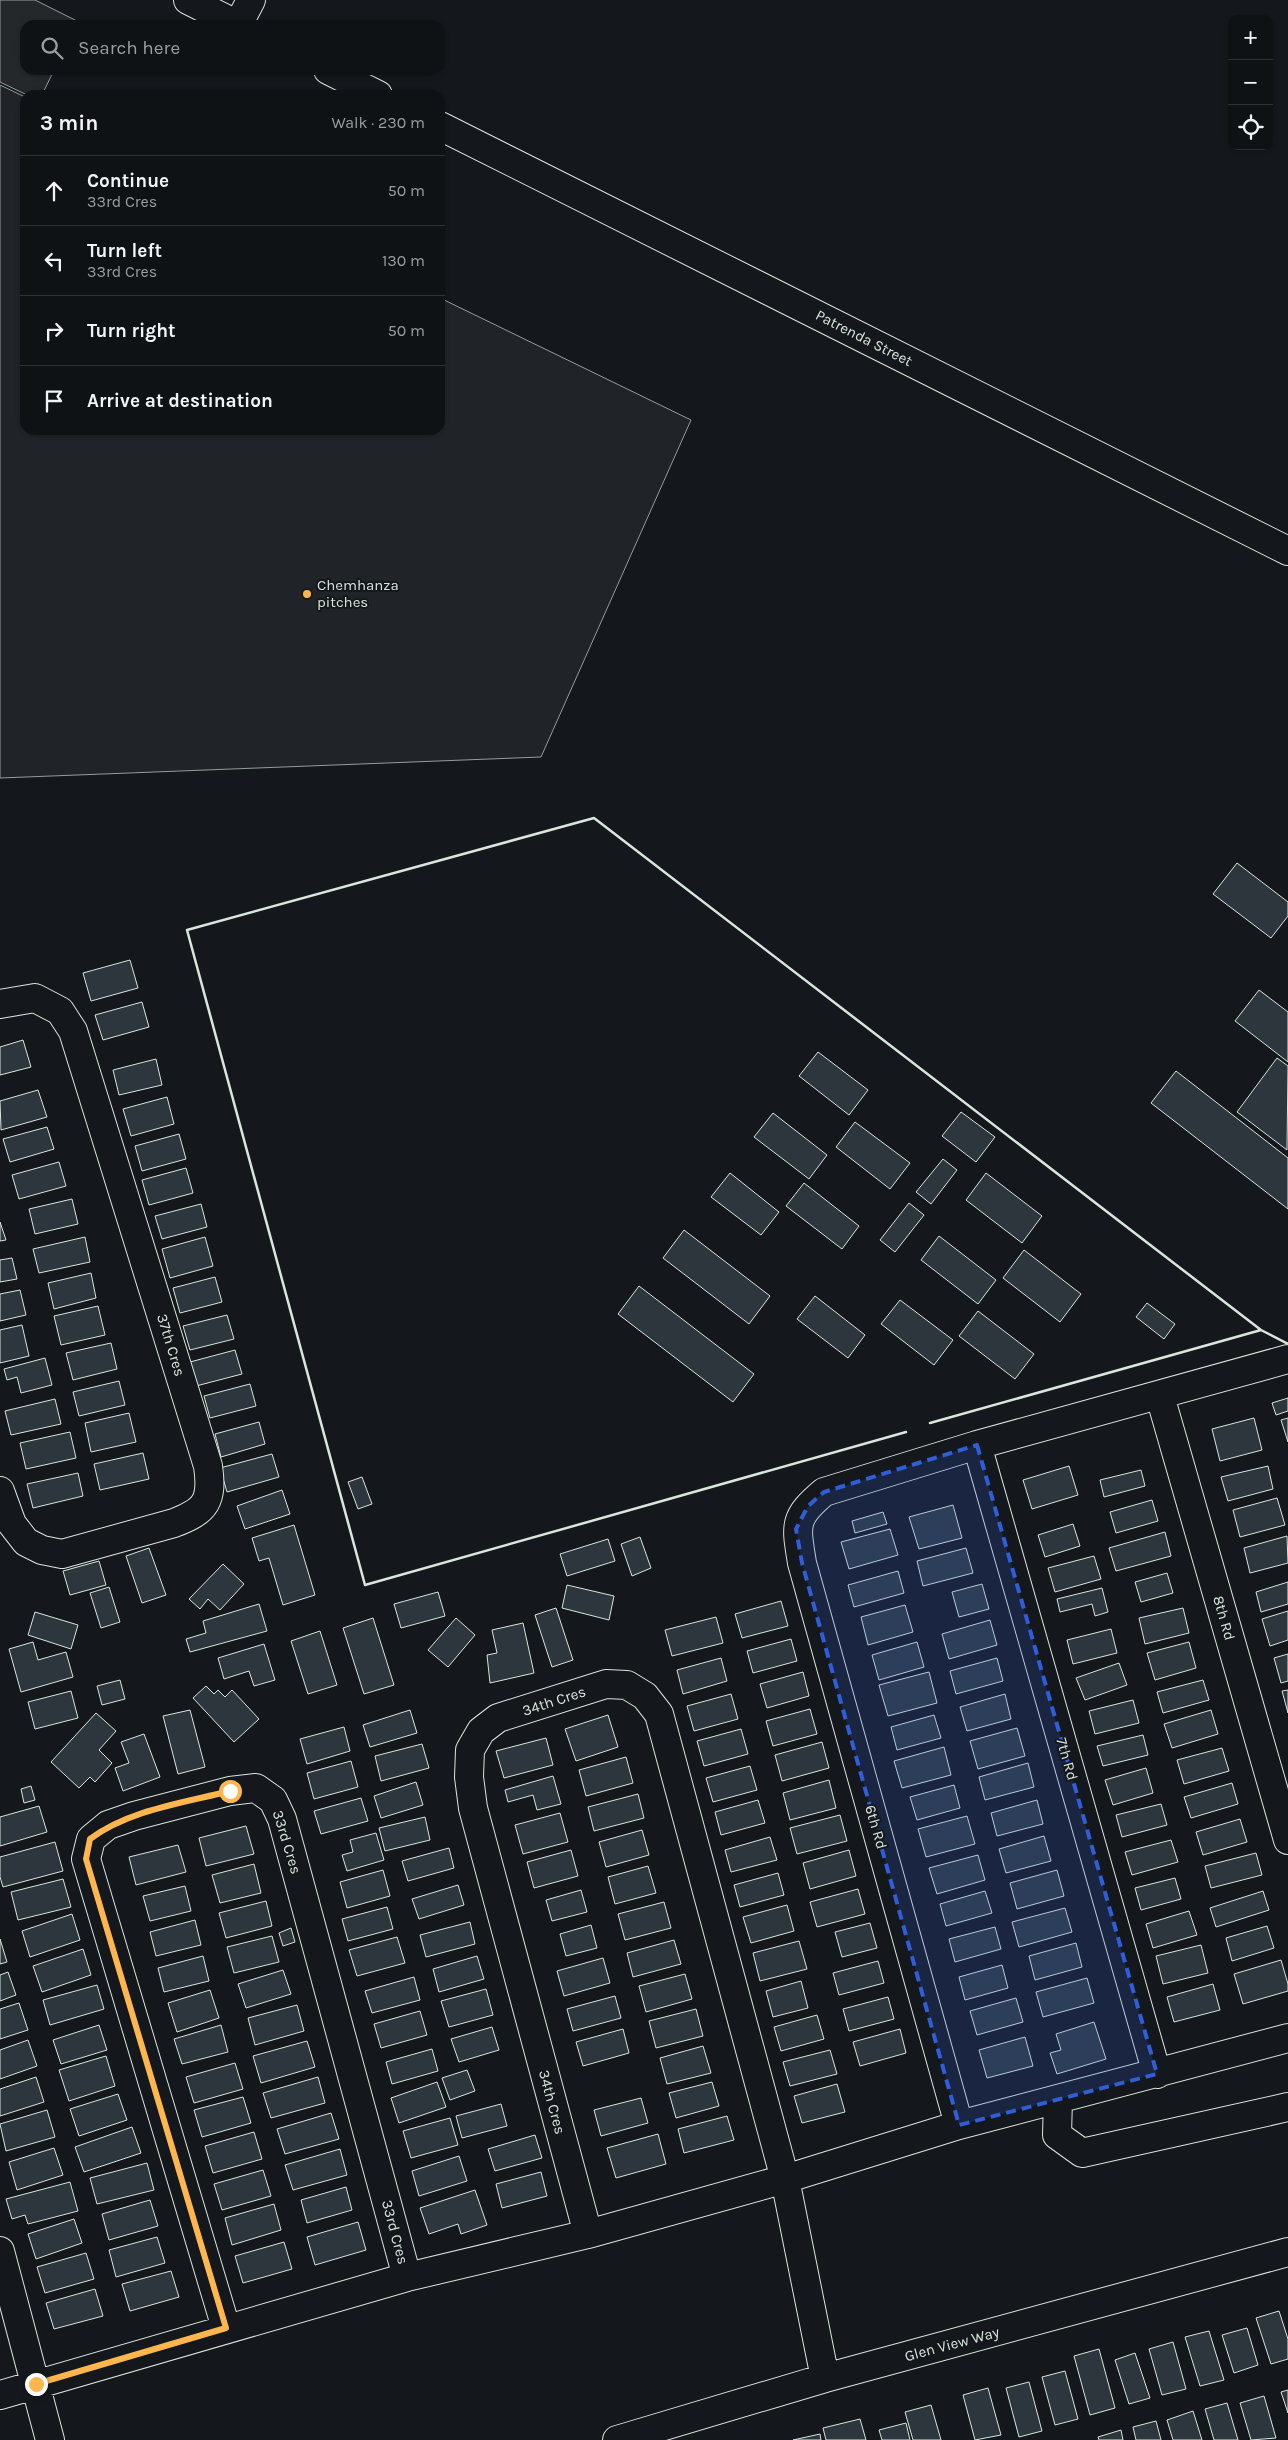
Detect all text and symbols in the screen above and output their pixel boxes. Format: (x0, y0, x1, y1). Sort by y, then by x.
map controls (1228, 15, 1273, 150)
button: + (1228, 15, 1273, 60)
search box (20, 20, 445, 75)
icon: search (38, 34, 66, 62)
text: Search here (78, 37, 180, 59)
button: − (1228, 60, 1273, 105)
button: locate (1228, 105, 1273, 150)
text: 3 min (40, 111, 98, 135)
text: Walk · 230 m (331, 113, 425, 132)
text: Continue (87, 170, 169, 192)
icon: ahead (40, 177, 68, 205)
text: 50 m (388, 181, 425, 200)
text: 33rd Cres (87, 192, 157, 211)
text: Turn left (87, 240, 162, 262)
icon: left (40, 247, 68, 275)
text: 130 m (382, 251, 425, 270)
text: 33rd Cres (87, 262, 157, 281)
street label: Patrenda Street (813, 306, 916, 370)
icon: right (40, 317, 68, 345)
text: Turn right (87, 320, 176, 342)
text: 50 m (388, 321, 425, 340)
icon: arrive (40, 387, 68, 415)
text: Arrive at destination (87, 390, 273, 412)
place label: Chemhanza pitches (317, 576, 399, 611)
marker: Chemhanza pitches (301, 588, 313, 600)
street label: 37th Cres (153, 1312, 189, 1378)
street label: 8th Rd (1209, 1594, 1239, 1642)
street label: 34th Cres (520, 1682, 588, 1720)
street label: 7th Rd (1052, 1736, 1082, 1782)
route start (219, 1780, 242, 1803)
street label: 6th Rd (861, 1803, 891, 1851)
street label: 33rd Cres (269, 1808, 305, 1876)
street label: 34th Cres (535, 2068, 569, 2136)
street label: 33rd Cres (378, 2198, 412, 2266)
street label: Glen View Way (903, 2323, 1001, 2365)
route end (25, 2373, 48, 2396)

